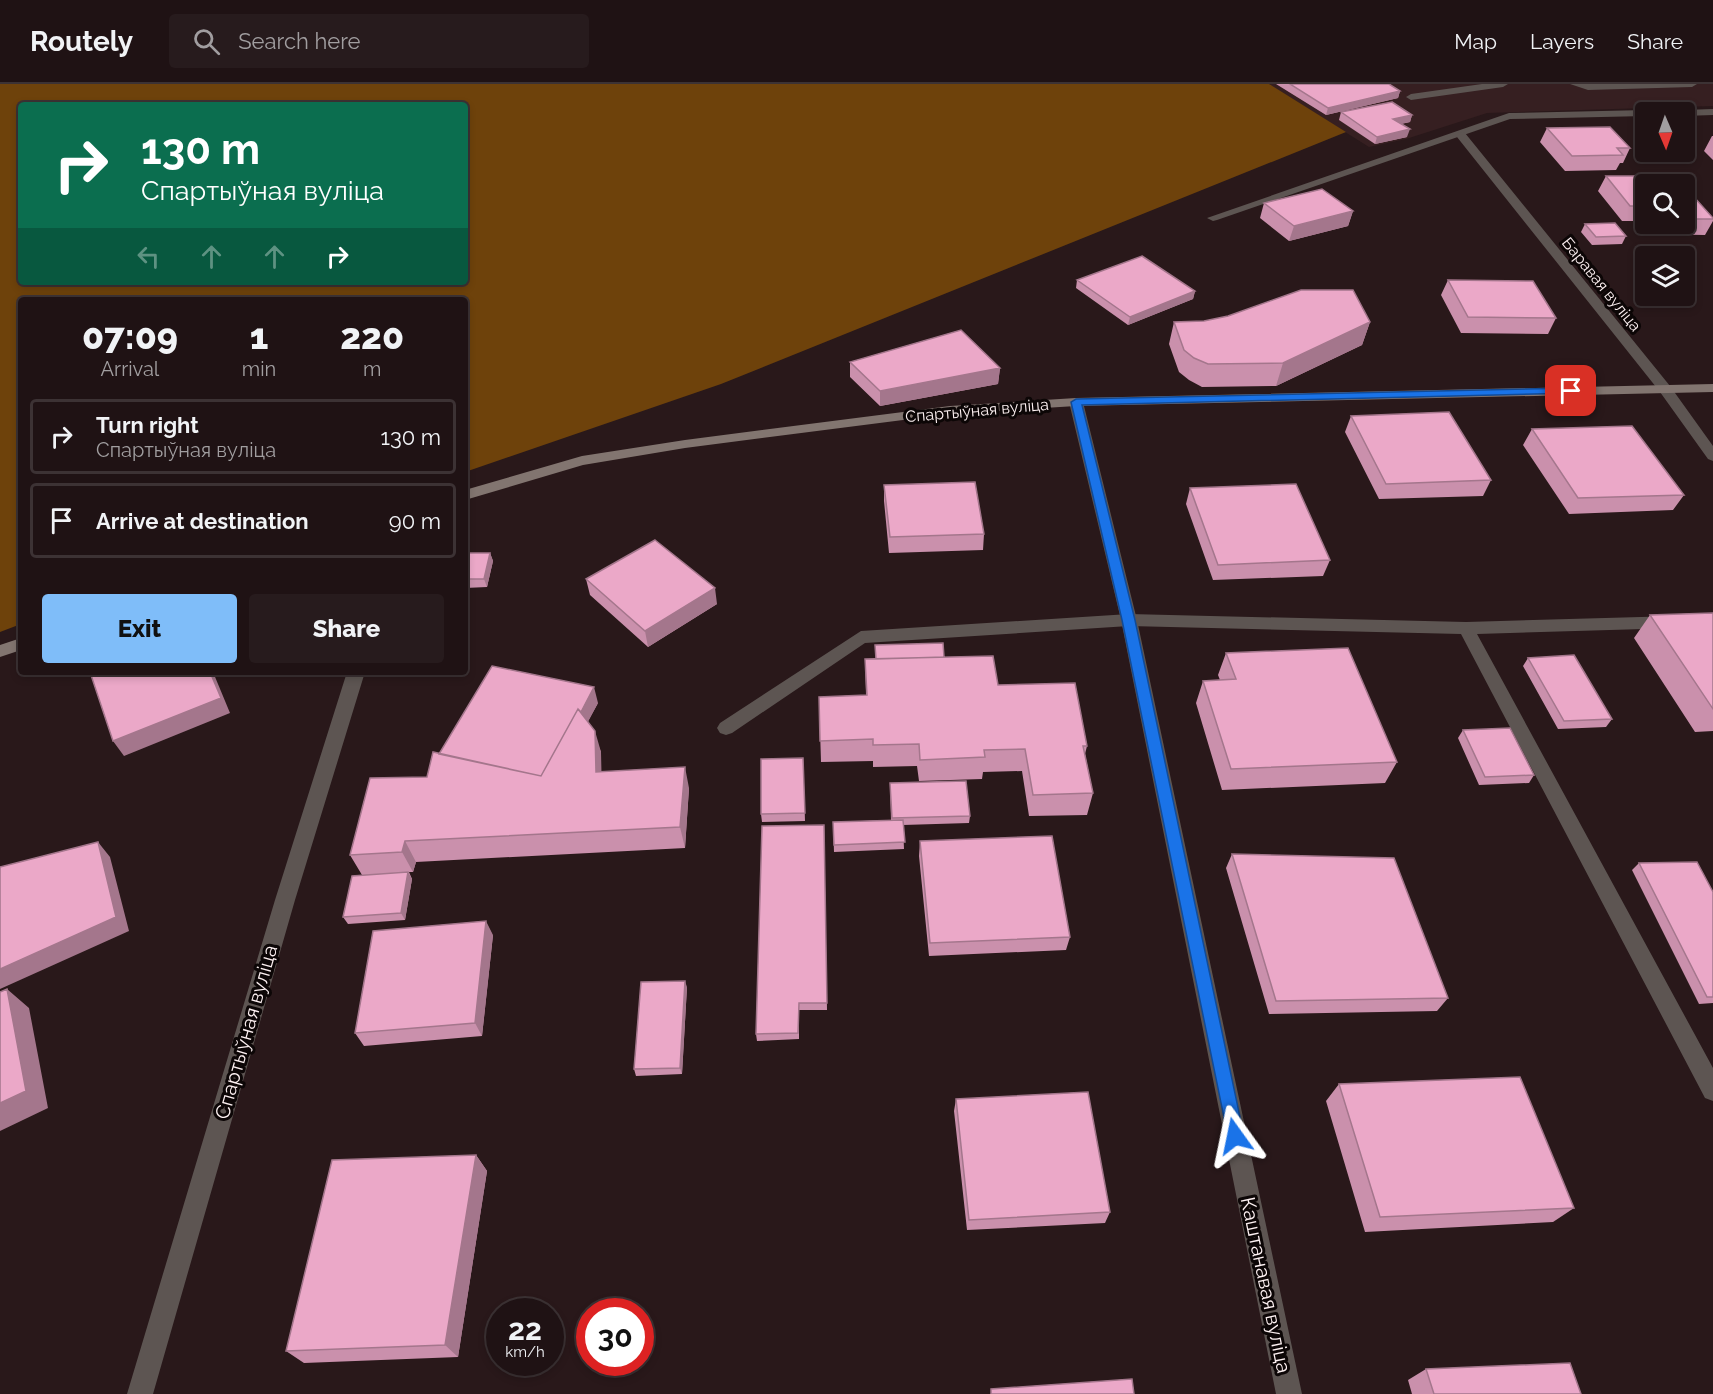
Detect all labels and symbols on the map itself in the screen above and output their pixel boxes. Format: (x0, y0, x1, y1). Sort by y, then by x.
north arrow (1635, 102, 1695, 162)
street label: Баравая вуліца (1558, 234, 1645, 335)
pin (1545, 365, 1596, 416)
street label: Спартыўная вуліца (904, 395, 1050, 426)
street label: Спартыўная вуліца (210, 942, 282, 1122)
position arrow (1203, 1104, 1267, 1168)
street label: Каштанавая вуліца (1236, 1195, 1296, 1375)
speed limit sign: 30 (576, 1298, 654, 1376)

